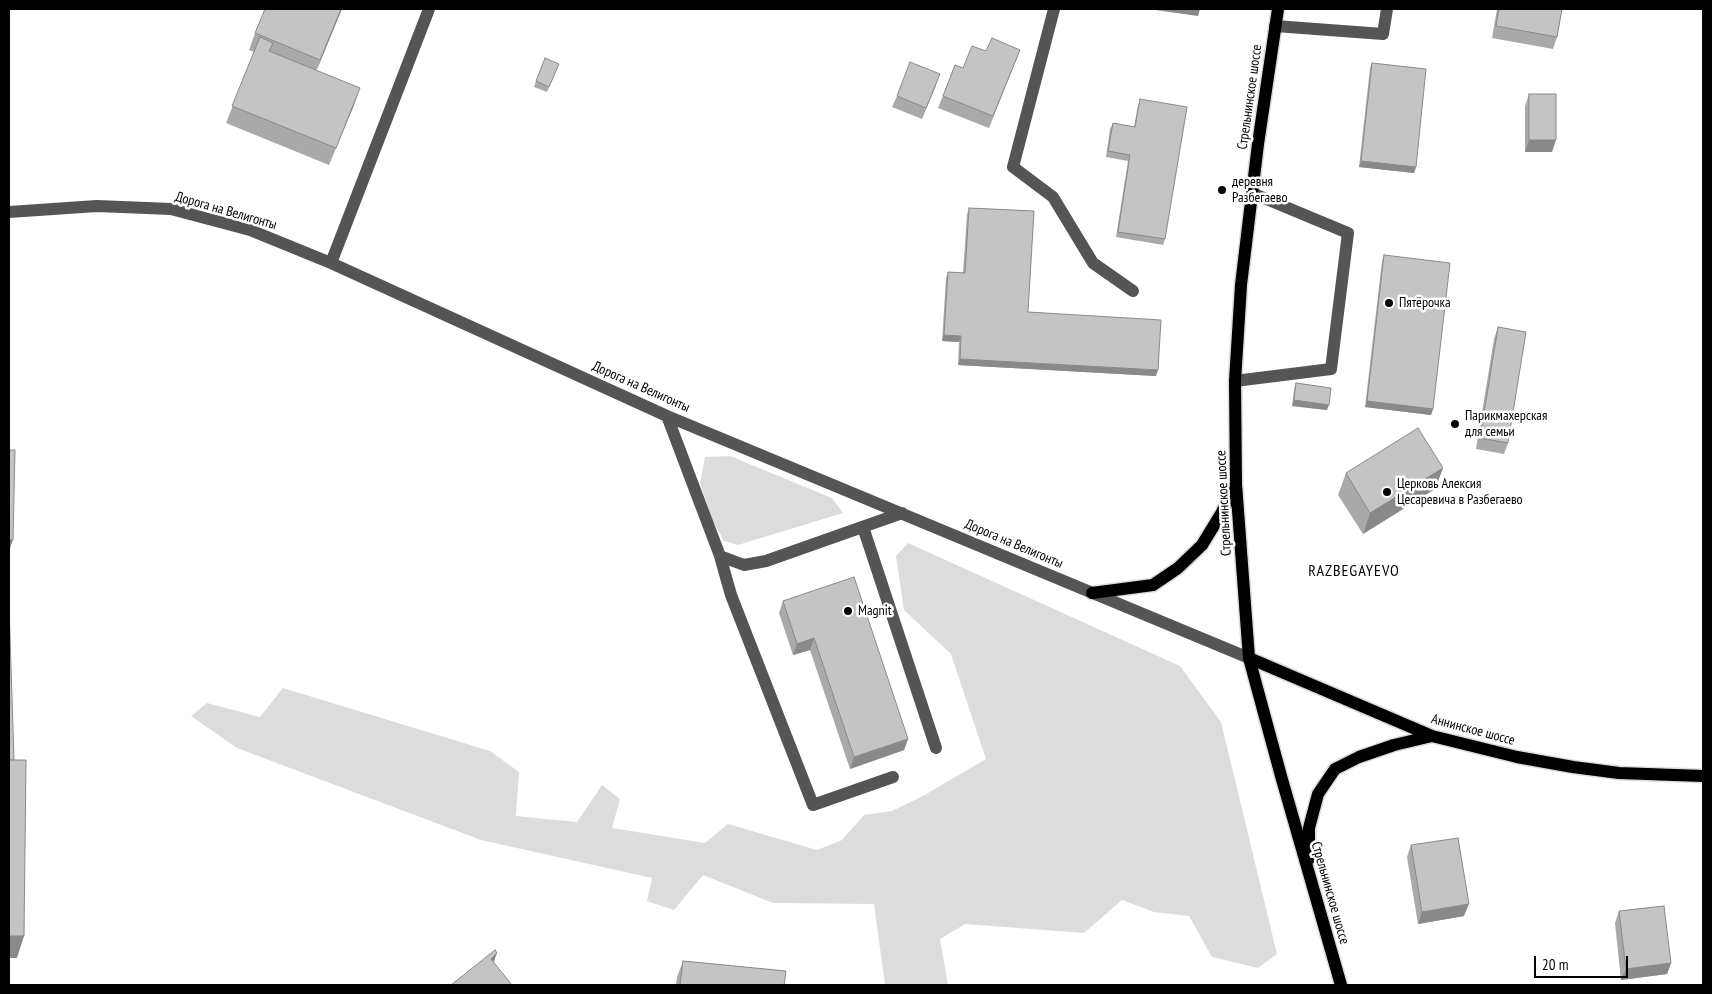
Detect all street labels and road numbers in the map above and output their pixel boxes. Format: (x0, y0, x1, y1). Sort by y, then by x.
street label: Стрельнинское шоссе (1234, 43, 1266, 151)
street label: Дорога на Велигонты (173, 188, 279, 234)
street label: Дорога на Велигонты (590, 358, 692, 416)
street label: Стрельнинское шоссе (1213, 450, 1235, 556)
street label: Дорога на Велигонты (962, 516, 1066, 572)
street label: Аннинское шоссе (1429, 711, 1517, 749)
street label: Стрельнинское шоссе (1307, 840, 1353, 946)

